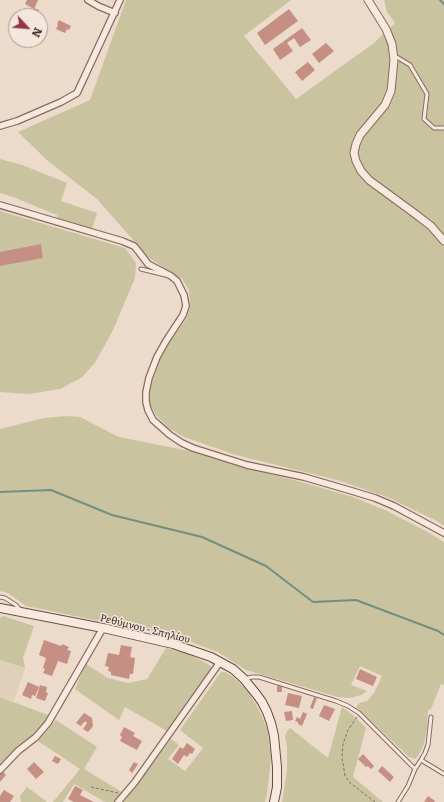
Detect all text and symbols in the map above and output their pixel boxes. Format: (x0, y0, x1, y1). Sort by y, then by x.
north arrow (8, 8, 48, 48)
text: N (29, 25, 47, 40)
street label: Ρεθύμνου - Σπηλίου (99, 612, 191, 646)

